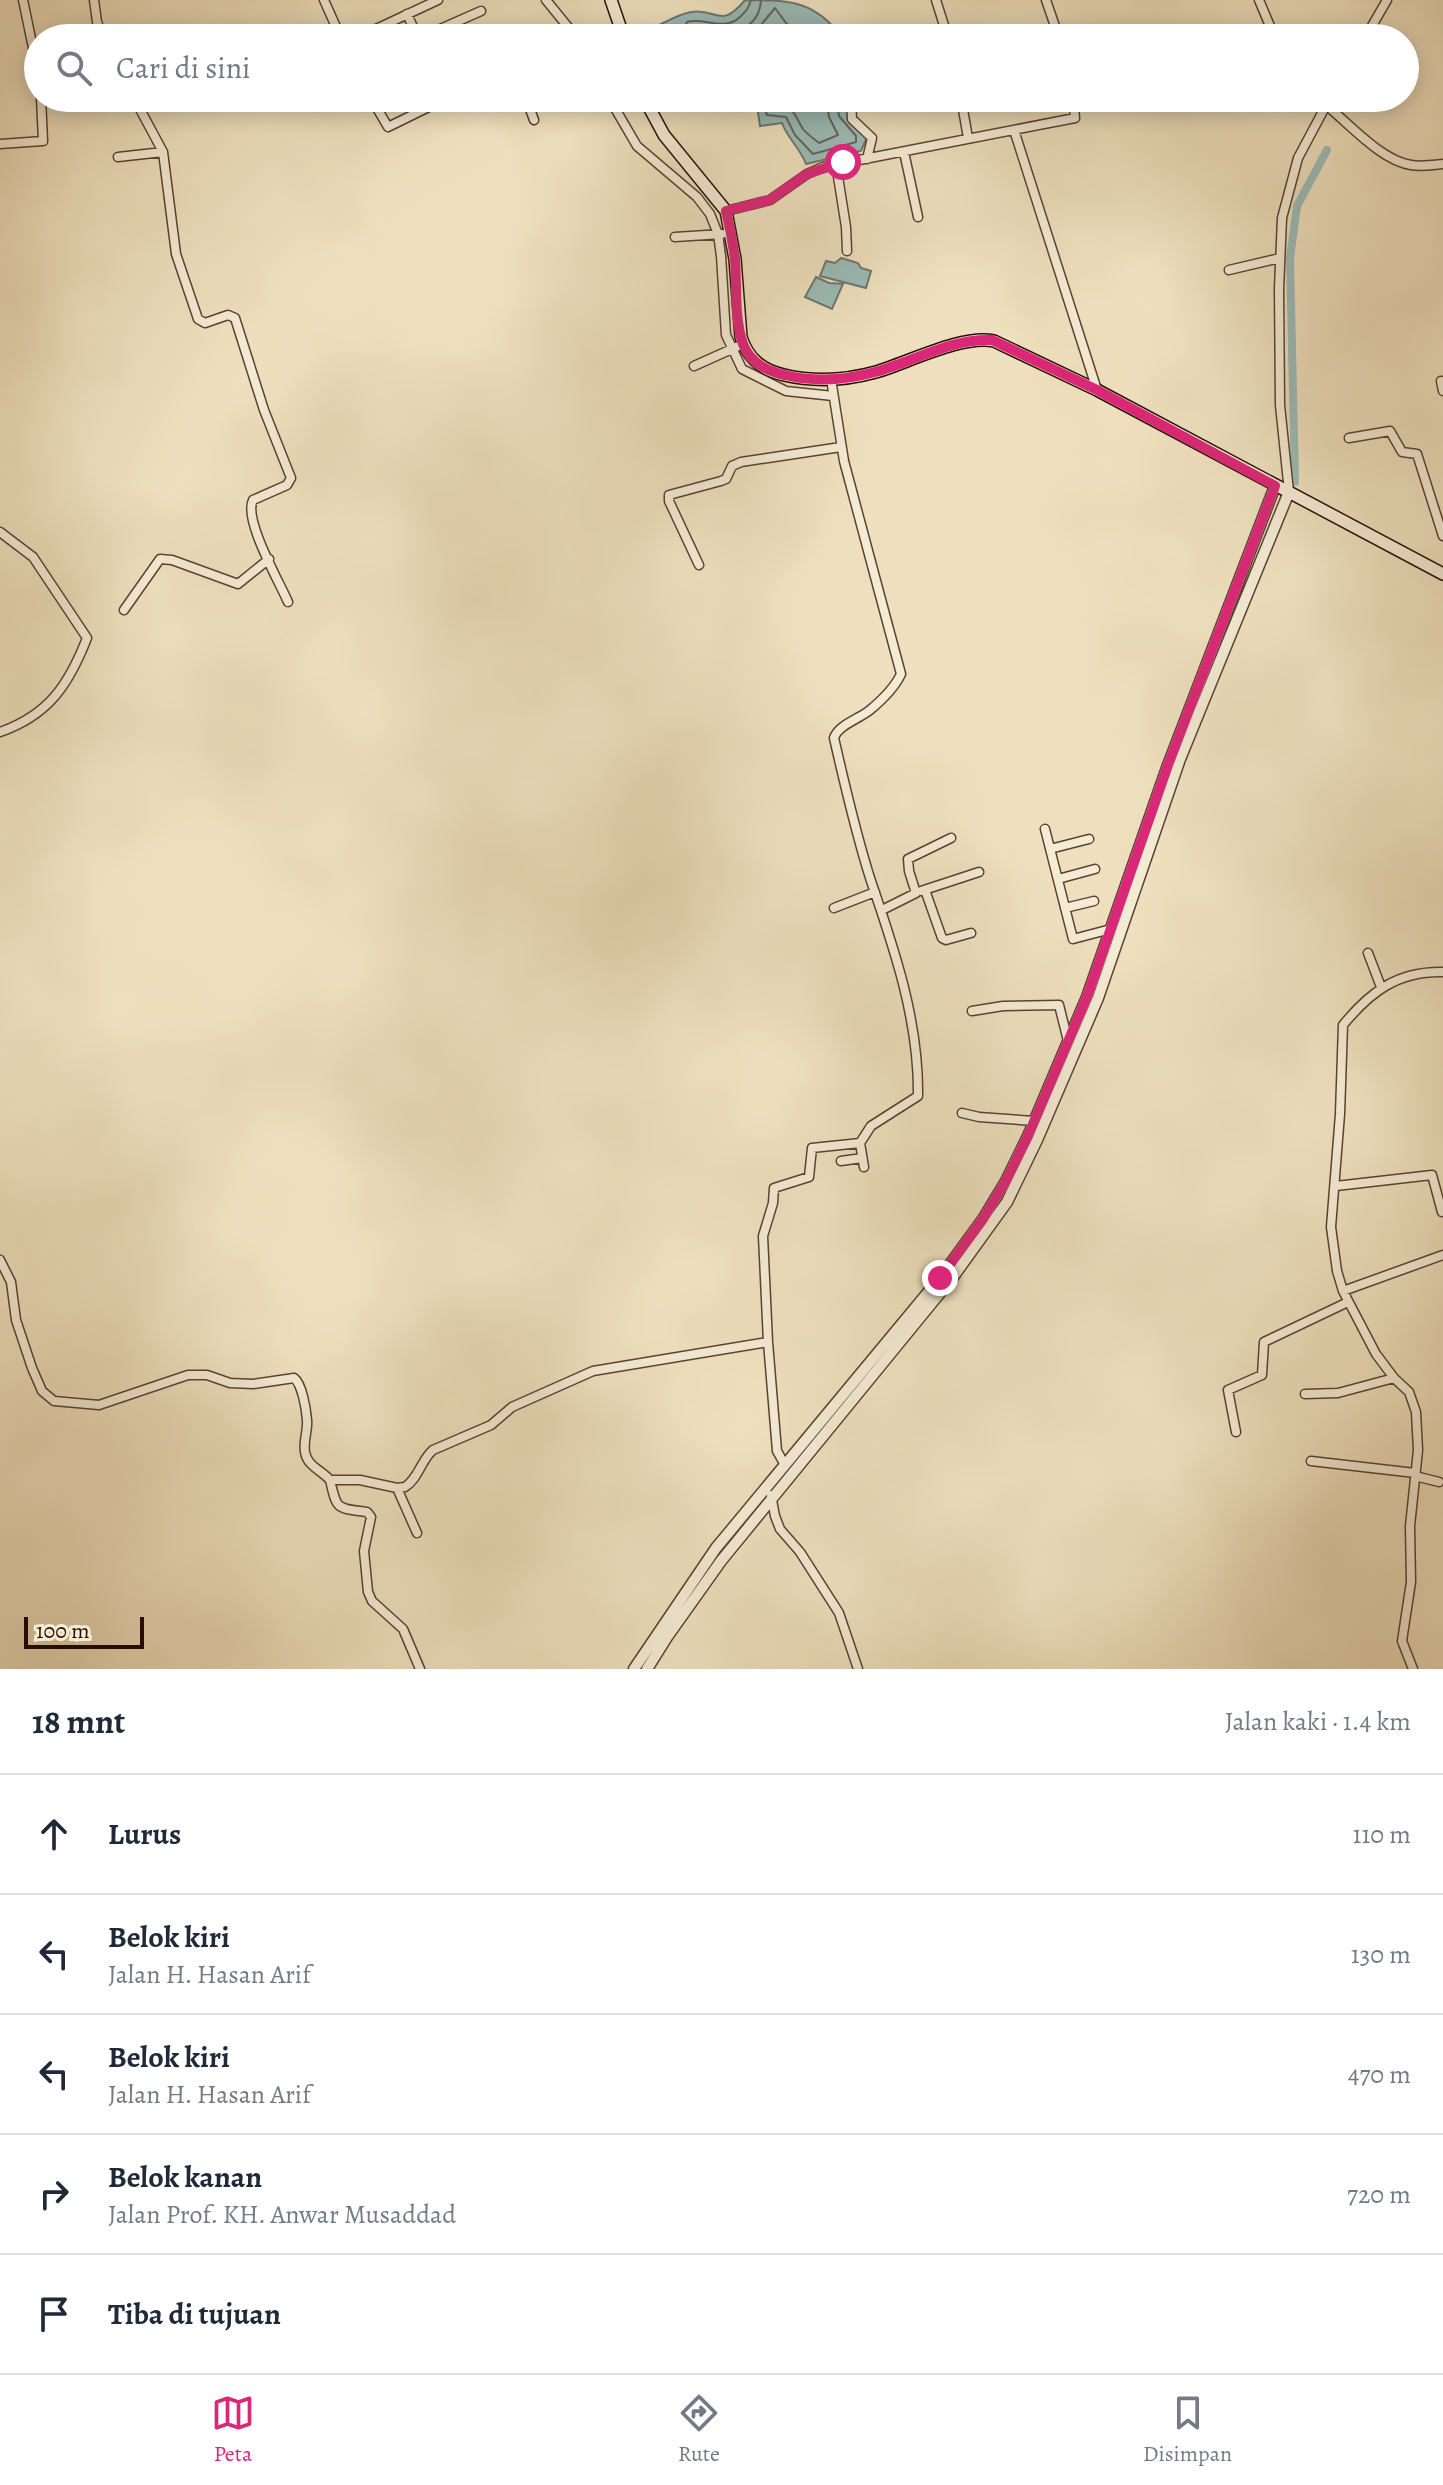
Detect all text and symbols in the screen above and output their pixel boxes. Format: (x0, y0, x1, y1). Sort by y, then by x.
search box (24, 24, 1419, 112)
icon: search (52, 46, 96, 90)
text: Cari di sini (116, 48, 251, 88)
route start (825, 144, 861, 180)
route end (922, 1260, 958, 1296)
scale bar (24, 1613, 144, 1649)
text: 100 m (36, 1616, 90, 1646)
text: 18 mnt (32, 1698, 125, 1745)
text: Jalan kaki · 1.4 km (1225, 1704, 1411, 1739)
icon: ahead (32, 1812, 76, 1856)
text: Lurus (108, 1814, 181, 1854)
text: 110 m (1353, 1817, 1411, 1852)
text: Belok kiri (108, 1917, 230, 1957)
icon: left (32, 1932, 76, 1976)
text: 130 m (1351, 1937, 1411, 1972)
text: Jalan H. Hasan Arif (108, 1957, 311, 1992)
text: Belok kiri (108, 2037, 230, 2077)
icon: left (32, 2052, 76, 2096)
text: 470 m (1348, 2057, 1411, 2092)
text: Jalan H. Hasan Arif (108, 2077, 311, 2112)
text: Belok kanan (108, 2157, 262, 2197)
icon: right (32, 2172, 76, 2216)
text: 720 m (1347, 2177, 1411, 2212)
text: Jalan Prof. KH. Anwar Musaddad (108, 2197, 456, 2232)
icon: arrive (32, 2292, 76, 2336)
text: Tiba di tujuan (108, 2294, 281, 2334)
tab: Peta (211, 2391, 255, 2469)
tab: Rute (677, 2391, 721, 2469)
tab: Disimpan (1143, 2391, 1232, 2469)

